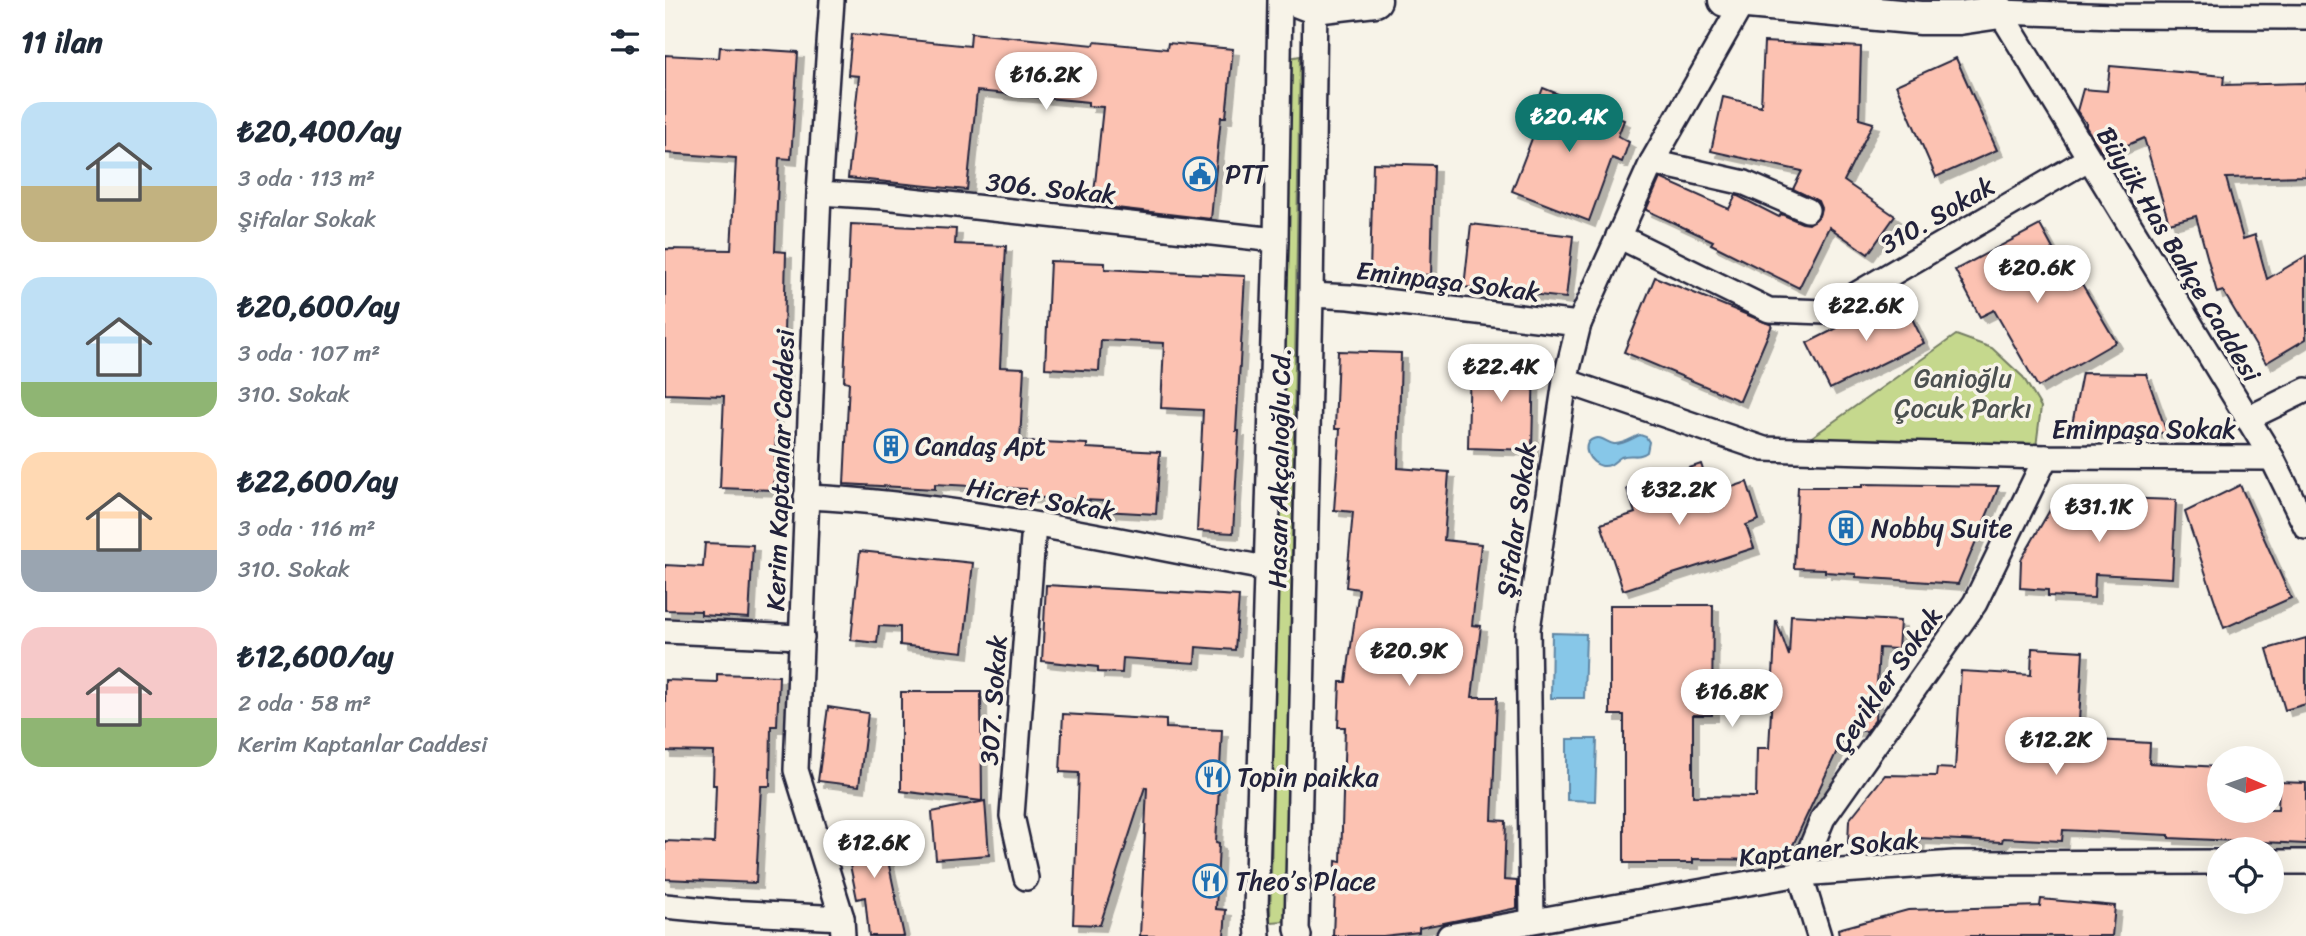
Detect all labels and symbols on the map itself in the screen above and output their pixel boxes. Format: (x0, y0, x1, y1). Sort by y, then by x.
pin: ₺16.2K (989, 52, 1103, 112)
pin: ₺20.4K (1512, 94, 1626, 154)
street label: Büyük Has Bahçe Caddesi (2084, 117, 2274, 392)
place label: PTT (1225, 151, 1270, 197)
public building icon: PTT (1181, 155, 1219, 193)
street label: 306. Sokak (984, 158, 1118, 218)
street label: 310. Sokak (1871, 163, 2004, 267)
pin: ₺20.6K (1980, 246, 2094, 305)
street label: Eminpaşa Sokak (1354, 247, 1542, 315)
pin: ₺22.6K (1809, 284, 1923, 343)
street label: Kerim Kaptanlar Caddesi (752, 328, 808, 612)
pin: ₺22.4K (1444, 344, 1558, 404)
street label: Hasan Akçalıoğlu Cd. (1254, 347, 1304, 589)
park label: Ganioğlu Çocuk Parkı (1894, 355, 2032, 431)
street label: Eminpaşa Sokak (2052, 406, 2236, 452)
place label: Candaş Apt (915, 423, 1046, 469)
building icon: Candaş Apt (872, 427, 910, 465)
street label: Şifalar Sokak (1482, 439, 1550, 601)
street label: Hicret Sokak (963, 463, 1119, 535)
pin: ₺32.2K (1622, 468, 1736, 527)
pin: ₺31.1K (2042, 484, 2156, 544)
place label: Nobby Suite (1871, 505, 2013, 551)
building icon: Nobby Suite (1827, 509, 1865, 547)
street label: Çevikler Sokak (1819, 596, 1955, 762)
pin: ₺20.9K (1352, 628, 1466, 688)
street label: 307. Sokak (966, 633, 1021, 767)
pin: ₺16.8K (1675, 670, 1789, 729)
pin: ₺12.2K (1999, 718, 2113, 777)
north arrow (2207, 746, 2284, 822)
place label: Topin paikka (1237, 754, 1380, 800)
restaurant icon: Topin paikka (1194, 758, 1232, 796)
street label: Kaptaner Sokak (1736, 816, 1922, 880)
pin: ₺12.6K (817, 820, 931, 880)
place label: Theo’s Place (1235, 858, 1376, 904)
restaurant icon: Theo’s Place (1191, 862, 1229, 900)

